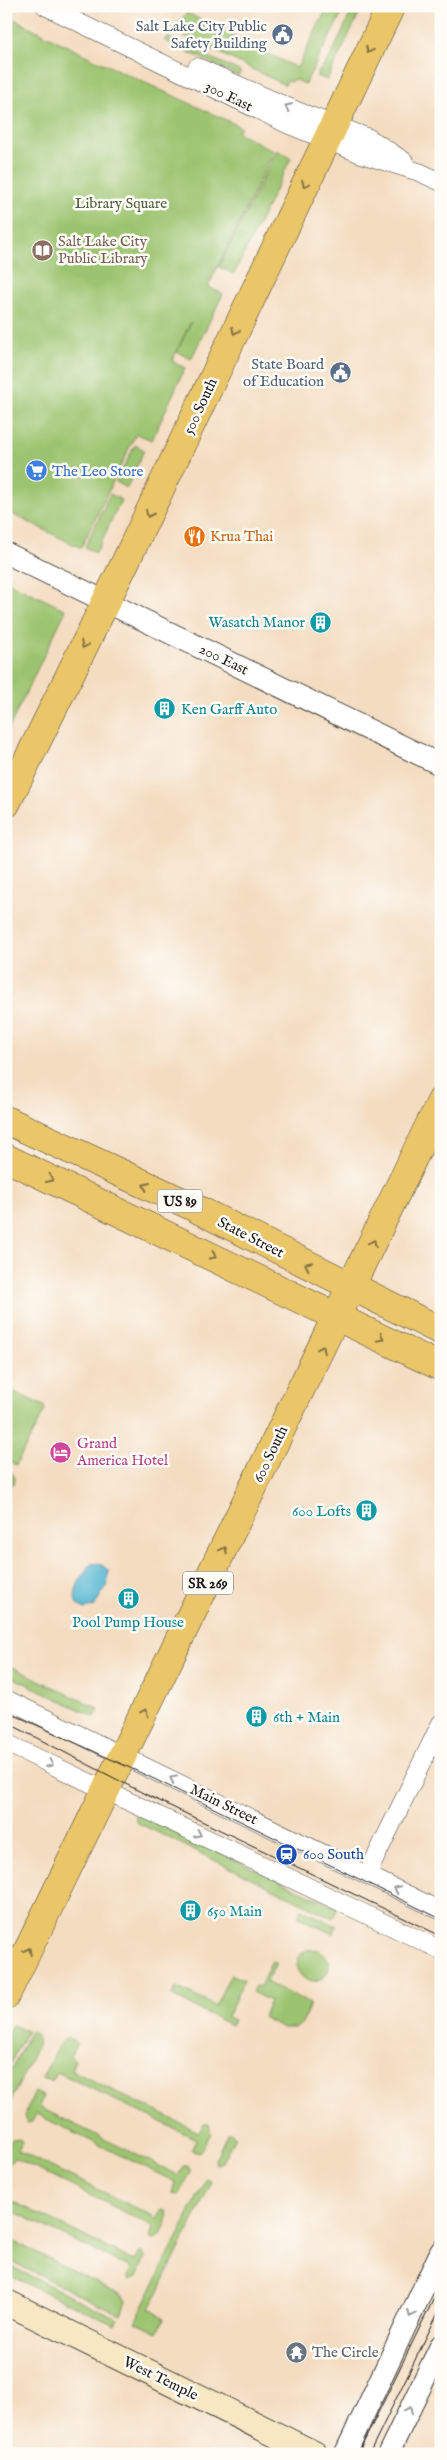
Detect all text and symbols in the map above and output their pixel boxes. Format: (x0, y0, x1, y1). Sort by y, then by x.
place label: Salt Lake City Public Safety Building (136, 17, 268, 53)
public building icon: Salt Lake City Public Safety Building (271, 23, 295, 47)
one-way arrow (365, 45, 375, 54)
street label: 300 East (202, 77, 256, 116)
one-way arrow (284, 103, 293, 113)
one-way arrow (301, 179, 311, 188)
park label: Library Square (75, 194, 167, 213)
place label: Salt Lake City Public Library (58, 232, 148, 268)
library icon: Salt Lake City Public Library (30, 238, 54, 262)
one-way arrow (231, 326, 241, 335)
place label: State Board of Education (243, 355, 325, 391)
public building icon: State Board of Education (328, 361, 352, 385)
street label: 500 South (179, 375, 222, 437)
supermarket icon: The Leo Store (24, 459, 48, 483)
place label: The Leo Store (52, 462, 143, 481)
one-way arrow (144, 509, 155, 518)
restaurant icon: Krua Thai (182, 524, 206, 548)
place label: Krua Thai (210, 527, 273, 546)
building icon: Wasatch Manor (309, 610, 333, 634)
place label: Wasatch Manor (208, 613, 305, 632)
street label: 200 East (196, 639, 251, 679)
one-way arrow (81, 640, 91, 649)
building icon: Ken Garff Auto (153, 697, 177, 721)
place label: Ken Garff Auto (181, 700, 277, 719)
one-way arrow (45, 1173, 54, 1183)
one-way arrow (143, 1182, 152, 1192)
road number: US 89 (158, 1190, 202, 1212)
street label: State Street (214, 1213, 287, 1262)
one-way arrow (367, 1239, 377, 1248)
one-way arrow (208, 1250, 217, 1260)
one-way arrow (304, 1261, 313, 1271)
one-way arrow (376, 1332, 385, 1342)
one-way arrow (316, 1345, 326, 1354)
street label: 600 South (249, 1423, 292, 1486)
place label: Grand America Hotel (76, 1434, 169, 1470)
hotel icon: Grand America Hotel (49, 1440, 73, 1464)
building icon: 600 Lofts (355, 1499, 379, 1523)
place label: 600 Lofts (292, 1502, 351, 1521)
one-way arrow (218, 1546, 228, 1555)
road number: SR 269 (183, 1572, 233, 1595)
building icon: Pool Pump House (116, 1587, 140, 1611)
place label: Pool Pump House (72, 1613, 184, 1632)
building icon: 6th + Main (245, 1705, 269, 1729)
one-way arrow (139, 1708, 149, 1717)
place label: 6th + Main (273, 1708, 340, 1727)
one-way arrow (45, 1758, 54, 1768)
one-way arrow (169, 1775, 178, 1785)
street label: Main Street (187, 1780, 261, 1829)
one-way arrow (192, 1828, 201, 1838)
station icon: 600 South (275, 1842, 299, 1866)
place label: 600 South (303, 1845, 364, 1864)
one-way arrow (393, 1885, 402, 1896)
building icon: 650 Main (179, 1899, 203, 1923)
place label: 650 Main (207, 1902, 262, 1921)
one-way arrow (22, 1948, 32, 1957)
one-way arrow (406, 2309, 417, 2318)
temple icon: The Circle (284, 2340, 308, 2364)
place label: The Circle (312, 2343, 379, 2362)
street label: West Temple (120, 2352, 202, 2405)
one-way arrow (403, 2406, 414, 2415)

